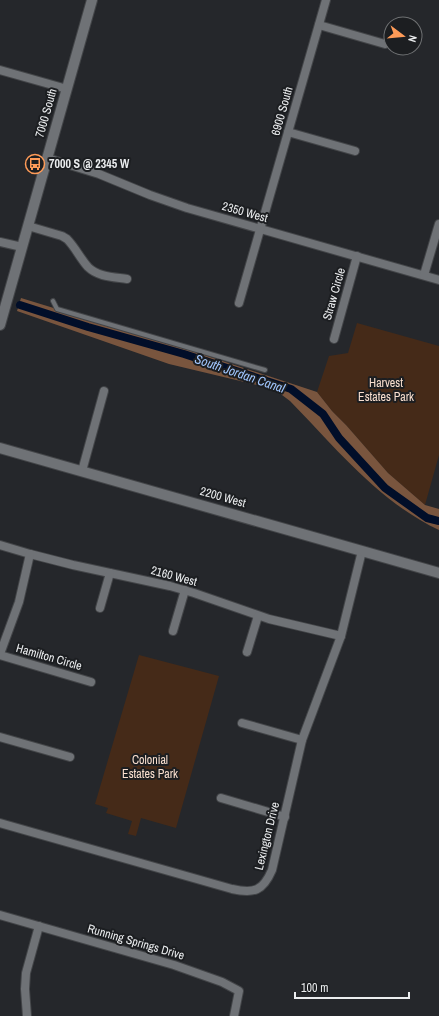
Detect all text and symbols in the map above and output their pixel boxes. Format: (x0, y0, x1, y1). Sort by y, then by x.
north arrow (383, 16, 423, 56)
text: N (405, 34, 420, 44)
street label: 6900 South (267, 85, 297, 137)
street label: 7000 South (31, 87, 61, 139)
bus stop icon: 7000 S @ 2345 W (24, 153, 46, 175)
place label: 7000 S @ 2345 W (49, 156, 130, 172)
street label: 2350 West (220, 198, 270, 226)
street label: Straw Circle (319, 266, 349, 322)
water label: South Jordan Canal (193, 350, 288, 397)
park label: Harvest Estates Park (358, 375, 414, 405)
street label: 2200 West (198, 483, 248, 511)
street label: 2160 West (149, 562, 199, 590)
street label: Hamilton Circle (14, 640, 84, 674)
park label: Colonial Estates Park (122, 752, 178, 782)
street label: Lexington Drive (251, 800, 283, 872)
street label: Running Springs Drive (86, 921, 186, 963)
scale bar (295, 974, 409, 1000)
text: 100 m (301, 980, 328, 996)

